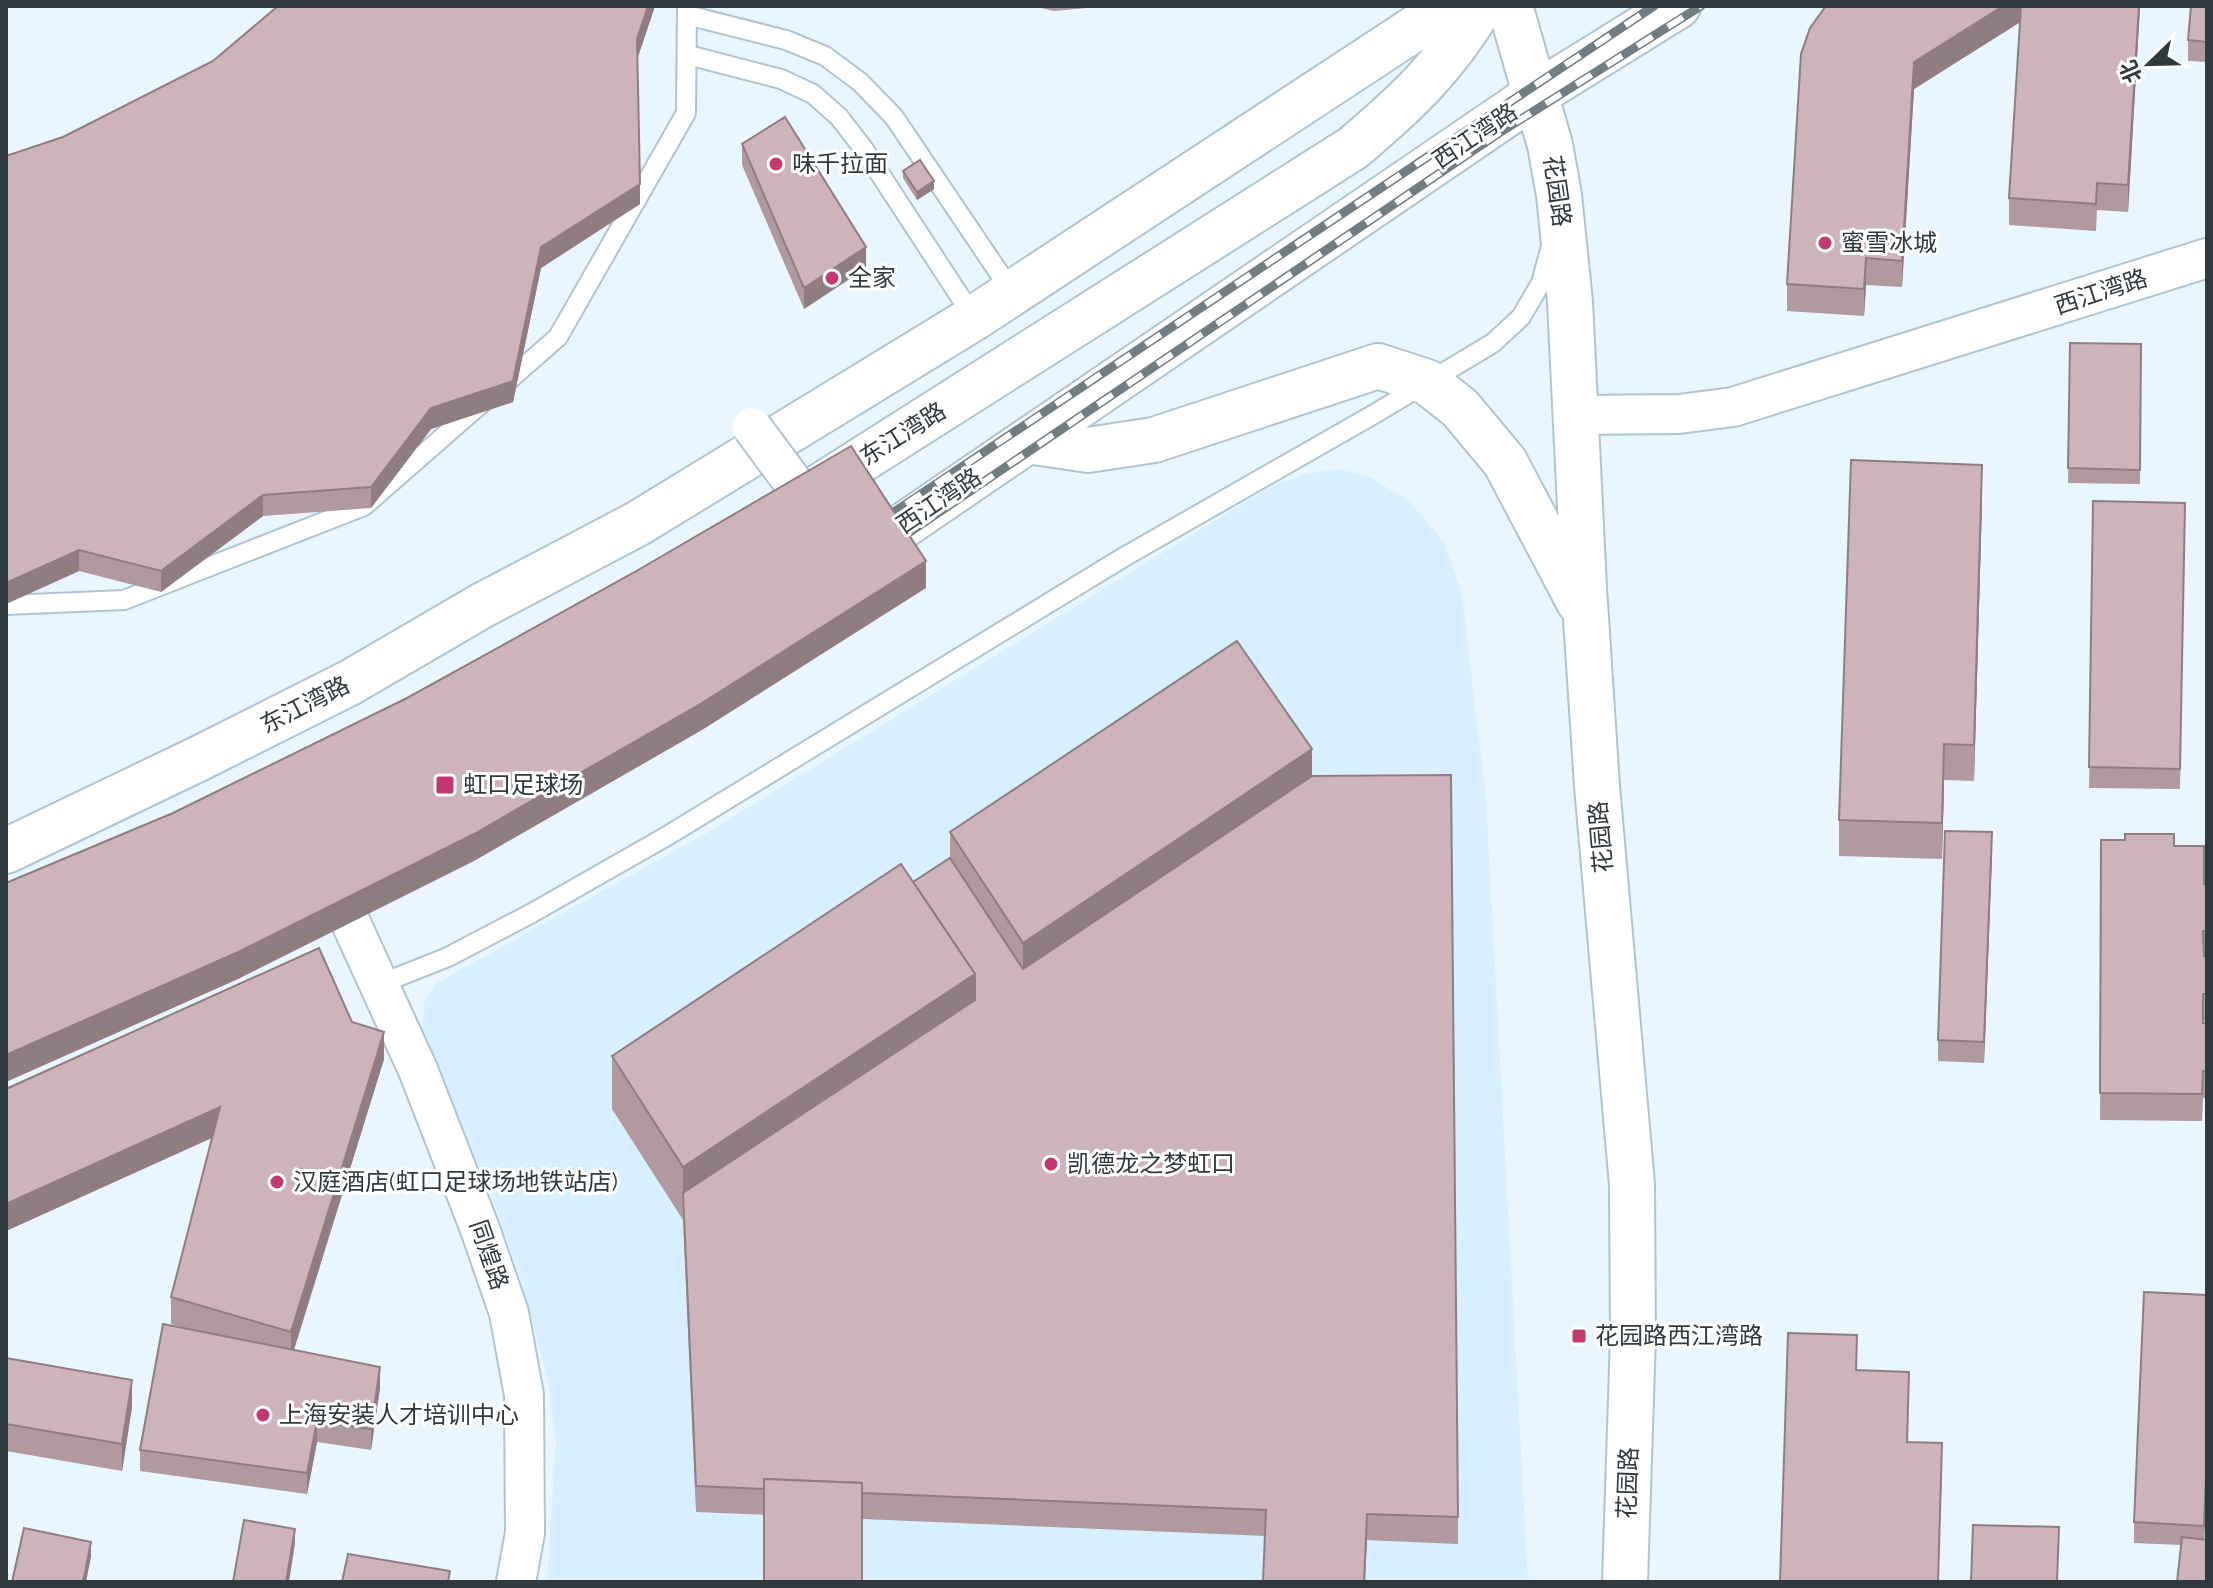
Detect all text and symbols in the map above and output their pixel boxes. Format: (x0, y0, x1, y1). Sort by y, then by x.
north arrow (2109, 24, 2189, 104)
text: 北 (2114, 57, 2147, 87)
street label: 西江湾路 (1427, 97, 1523, 174)
place label: 味千拉面 (792, 149, 888, 178)
street label: 花园路 (1538, 153, 1577, 229)
marker: 味千拉面 (767, 155, 785, 173)
place label: 蜜雪冰城 (1841, 228, 1937, 257)
marker: 蜜雪冰城 (1816, 234, 1834, 252)
place label: 全家 (848, 263, 896, 292)
street label: 西江湾路 (2051, 263, 2151, 320)
marker: 全家 (823, 269, 841, 287)
street label: 东江湾路 (854, 396, 951, 471)
street label: 西江湾路 (891, 462, 987, 539)
street label: 东江湾路 (255, 670, 354, 739)
place label: 虹口足球场 (463, 770, 583, 799)
marker: 虹口足球场 (434, 774, 456, 796)
street label: 花园路 (1583, 800, 1618, 874)
place label: 凯德龙之梦虹口 (1067, 1149, 1235, 1178)
marker: 凯德龙之梦虹口 (1042, 1155, 1060, 1173)
place label: 汉庭酒店(虹口足球场地铁站店) (293, 1167, 618, 1196)
marker: 汉庭酒店(虹口足球场地铁站店) (268, 1173, 286, 1191)
street label: 同煌路 (464, 1216, 515, 1294)
place label: 花园路西江湾路 (1595, 1321, 1763, 1350)
marker: 花园路西江湾路 (1570, 1327, 1588, 1345)
place label: 上海安装人才培训中心 (279, 1400, 519, 1429)
marker: 上海安装人才培训中心 (254, 1406, 272, 1424)
street label: 花园路 (1612, 1446, 1643, 1519)

